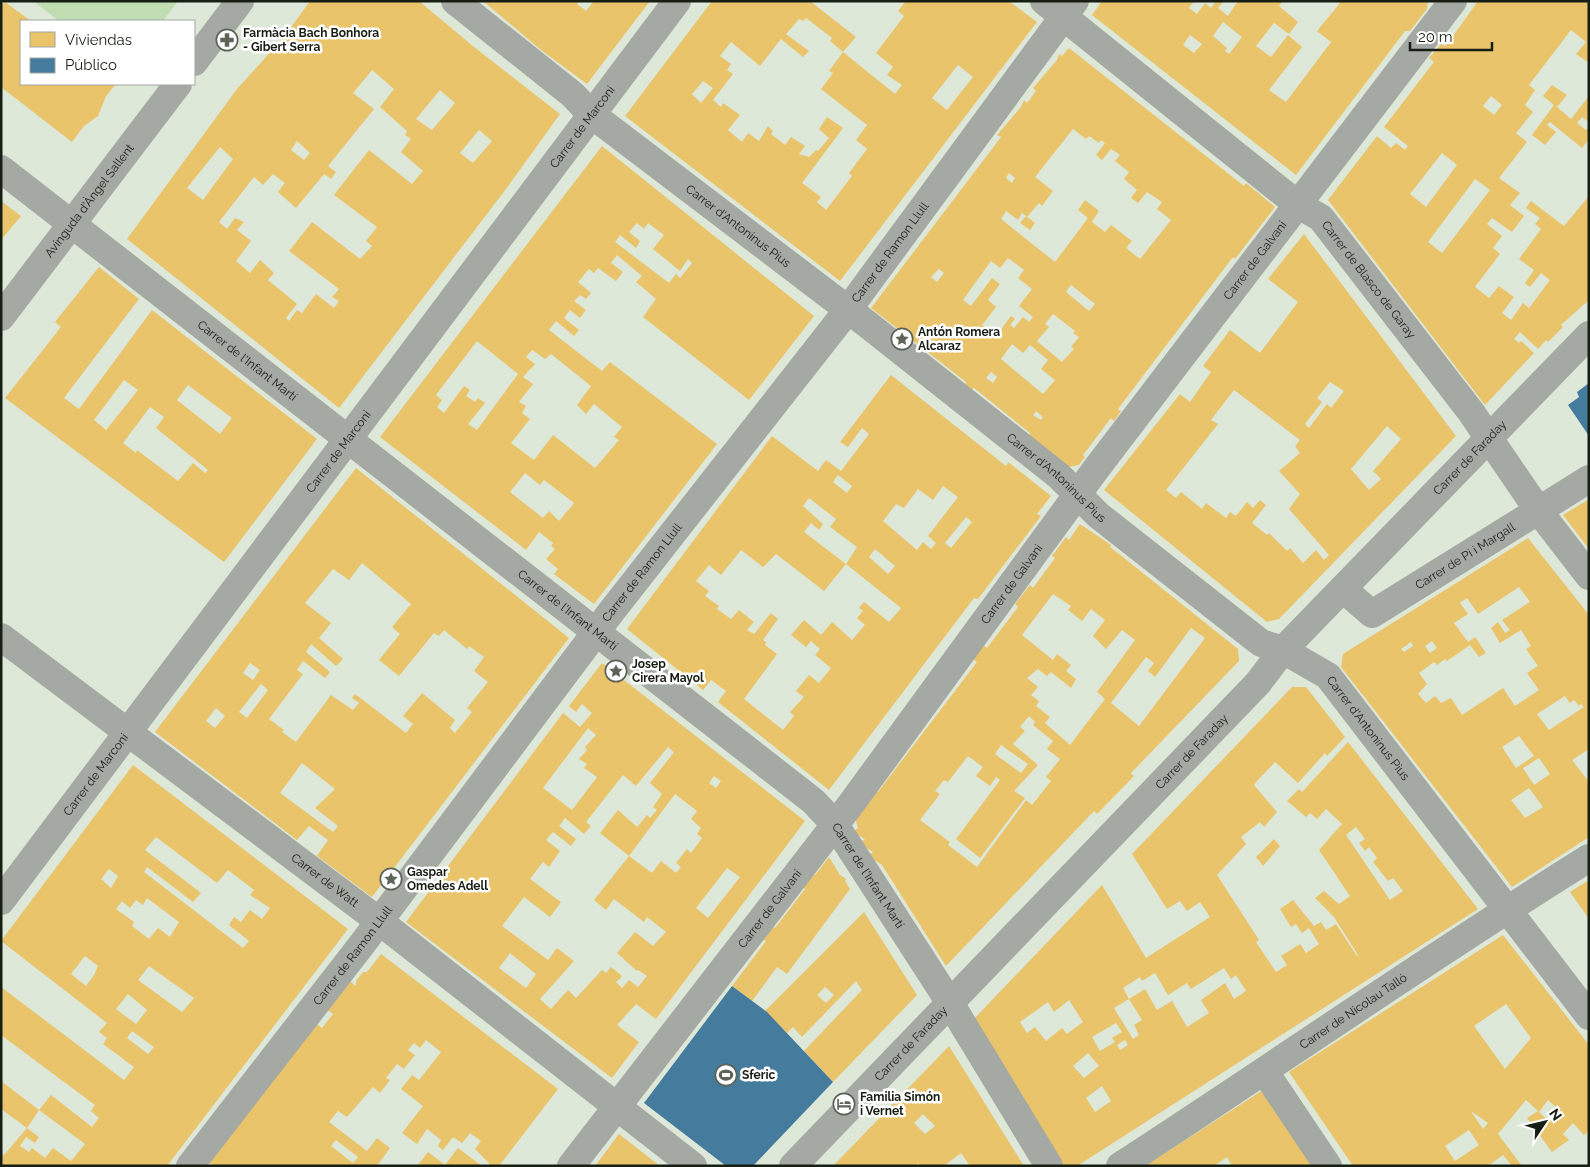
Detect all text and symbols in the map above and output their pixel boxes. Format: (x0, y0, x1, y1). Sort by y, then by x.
legend (20, 20, 195, 85)
scale bar (1410, 20, 1492, 52)
place label: Farmàcia Bach Bonhora - Gibert Serra (243, 26, 379, 54)
pharmacy icon: Farmàcia Bach Bonhora - Gibert Serra (215, 28, 239, 52)
text: 20 m (1418, 28, 1453, 46)
text: Viviendas (65, 31, 132, 49)
text: Público (65, 56, 117, 74)
street label: Carrer de Marconi (547, 83, 618, 171)
street label: Avinguda d'Àngel Sallent (42, 141, 137, 260)
street label: Carrer d'Antoninus Pius (683, 182, 794, 270)
street label: Carrer de Ramon Llull (849, 199, 932, 305)
street label: Carrer de Galvani (1221, 218, 1290, 303)
street label: Carrer de Blasco de Garay (1319, 218, 1419, 342)
street label: Carrer de l'Infant Martí (195, 318, 300, 404)
place label: Antón Romera Alcaraz (918, 325, 1000, 353)
place icon: Antón Romera Alcaraz (890, 327, 914, 351)
street label: Carrer de Marconi (303, 408, 374, 495)
street label: Carrer de Faraday (1430, 417, 1510, 498)
street label: Carrer d'Antoninus Pius (1004, 430, 1109, 526)
street label: Carrer de Pi i Margall (1413, 519, 1518, 592)
street label: Carrer de Ramon Llull (599, 520, 685, 625)
street label: Carrer de Galvani (978, 542, 1046, 627)
street label: Carrer de l'Infant Martí (515, 567, 621, 653)
place label: Josep Cirera Mayol (632, 657, 704, 685)
place icon: Josep Cirera Mayol (604, 659, 628, 683)
street label: Carrer d'Antoninus Pius (1324, 673, 1413, 783)
street label: Carrer de Faraday (1153, 711, 1231, 792)
street label: Carrer de Marconi (61, 731, 131, 818)
street label: Carrer de l'Infant Martí (829, 820, 907, 931)
street label: Carrer de Watt (288, 850, 361, 910)
place label: Gaspar Omedes Adell (407, 865, 488, 893)
place icon: Gaspar Omedes Adell (379, 867, 403, 891)
street label: Carrer de Galvani (735, 867, 805, 951)
street label: Carrer de Ramon Llull (310, 903, 396, 1008)
street label: Carrer de Nicolau Talló (1297, 970, 1410, 1052)
street label: Carrer de Faraday (872, 1003, 950, 1084)
sports icon: Sferic (714, 1063, 738, 1087)
place label: Sferic (742, 1068, 775, 1082)
place label: Familia Simón i Vernet (860, 1090, 940, 1118)
hotel icon: Familia Simón i Vernet (832, 1092, 856, 1116)
north arrow (1520, 1097, 1570, 1147)
text: N (1546, 1106, 1565, 1124)

